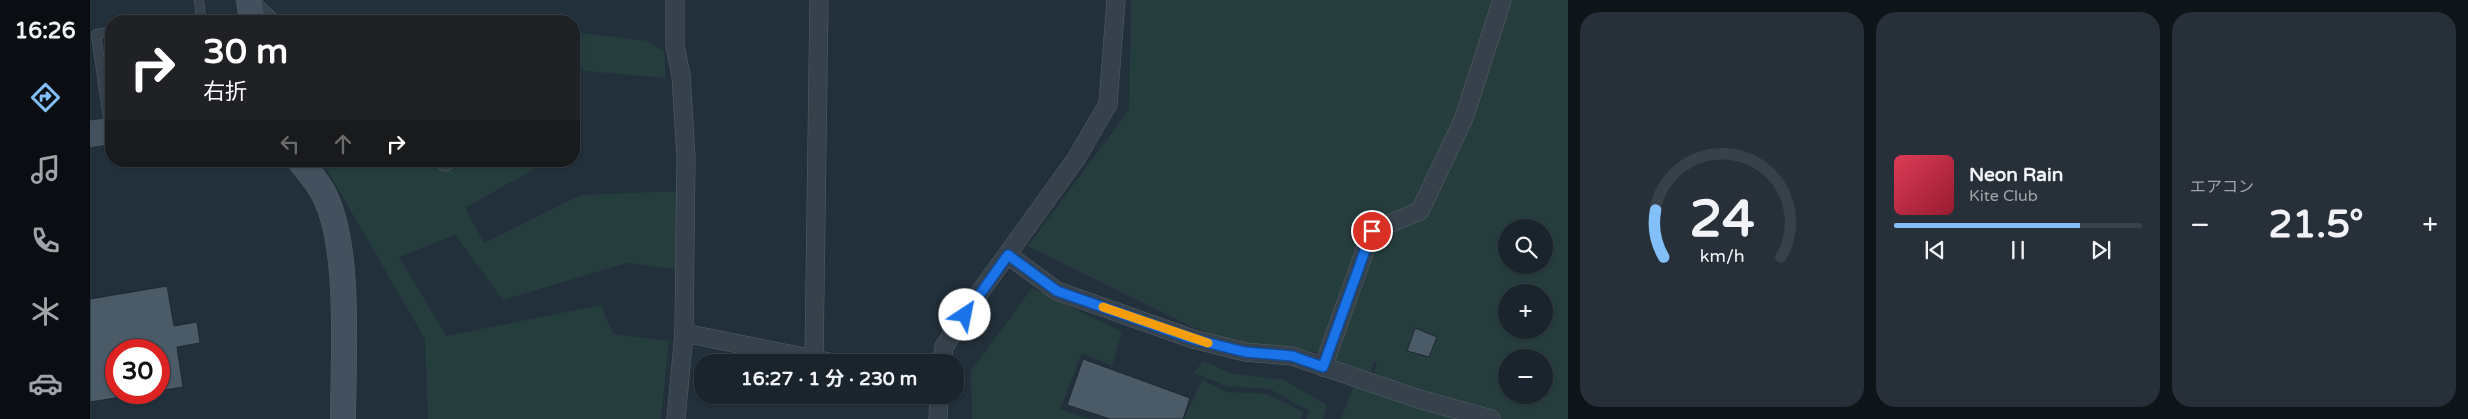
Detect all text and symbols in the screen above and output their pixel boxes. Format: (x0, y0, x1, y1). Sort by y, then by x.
text: 16:26 (15, 18, 75, 44)
text: 30 m (203, 31, 288, 73)
icon: right (120, 35, 185, 100)
text: 右折 (203, 79, 247, 105)
icon: directions (28, 80, 63, 115)
icon: left (276, 130, 304, 158)
icon: ahead (329, 130, 357, 158)
icon: right (382, 130, 410, 158)
icon: music (28, 152, 63, 187)
text: Neon Rain (1969, 164, 2063, 186)
text: エアコン (2190, 177, 2254, 197)
text: Kite Club (1969, 186, 2038, 206)
text: 24 (1689, 188, 1755, 251)
text: 21.5° (2269, 202, 2364, 248)
text: − (2190, 208, 2210, 242)
text: + (2422, 208, 2438, 242)
pin (1351, 210, 1393, 252)
icon: arrive (1358, 217, 1386, 245)
map controls (1498, 219, 1553, 404)
button: search (1498, 219, 1553, 274)
icon: phone (28, 223, 63, 258)
icon: previous (1921, 236, 1949, 264)
icon: pause (2004, 236, 2032, 264)
icon: next (2087, 236, 2115, 264)
text: km/h (1700, 246, 1744, 267)
button: + (1498, 284, 1553, 339)
position arrow (938, 288, 990, 340)
icon: climate (28, 294, 63, 329)
speed limit sign: 30 (105, 339, 170, 404)
button: − (1498, 349, 1553, 404)
icon: car (28, 366, 63, 401)
text: 16:27 · 1 分 · 230 m (741, 368, 917, 390)

